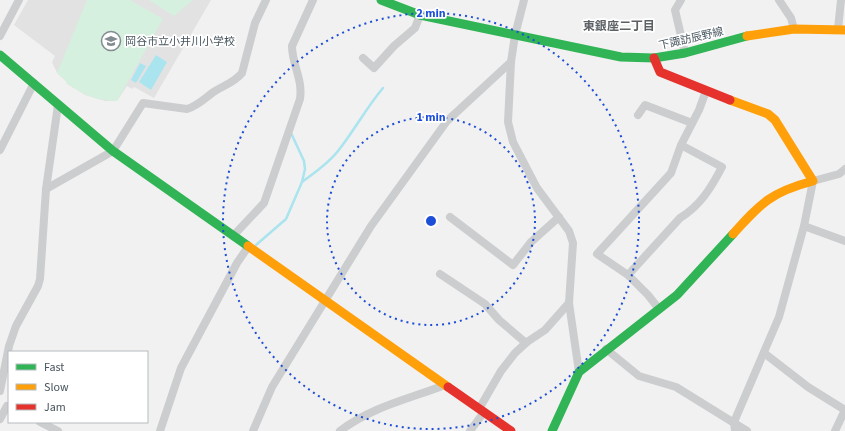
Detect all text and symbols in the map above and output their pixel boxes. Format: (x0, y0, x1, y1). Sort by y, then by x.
text: 2 min (416, 5, 446, 22)
district label: 東銀座二丁目 (583, 18, 655, 35)
street label: 下諏訪辰野線 (657, 24, 725, 53)
school or university icon: 岡谷市立小井川小学校 (100, 30, 122, 52)
place label: 岡谷市立小井川小学校 (125, 34, 235, 49)
text: 1 min (416, 109, 446, 126)
centre of rings (424, 214, 438, 228)
legend (8, 351, 148, 423)
text: Fast (44, 359, 64, 376)
text: Slow (44, 379, 69, 396)
text: Jam (44, 399, 66, 416)

